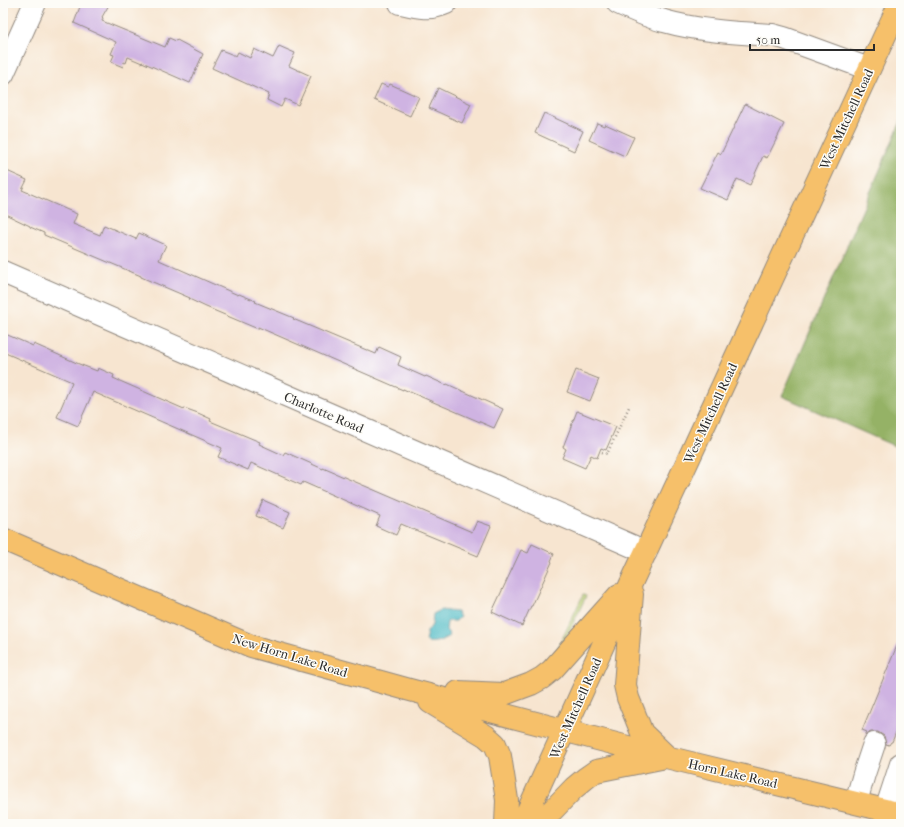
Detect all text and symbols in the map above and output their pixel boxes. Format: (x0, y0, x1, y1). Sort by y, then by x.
scale bar (750, 26, 874, 52)
text: 50 m (756, 33, 780, 47)
street label: West Mitchell Road (816, 66, 877, 173)
street label: West Mitchell Road (680, 360, 741, 467)
street label: Charlotte Road (282, 389, 367, 436)
street label: New Horn Lake Road (231, 631, 350, 680)
street label: West Mitchell Road (546, 654, 605, 762)
street label: Horn Lake Road (687, 756, 780, 791)

